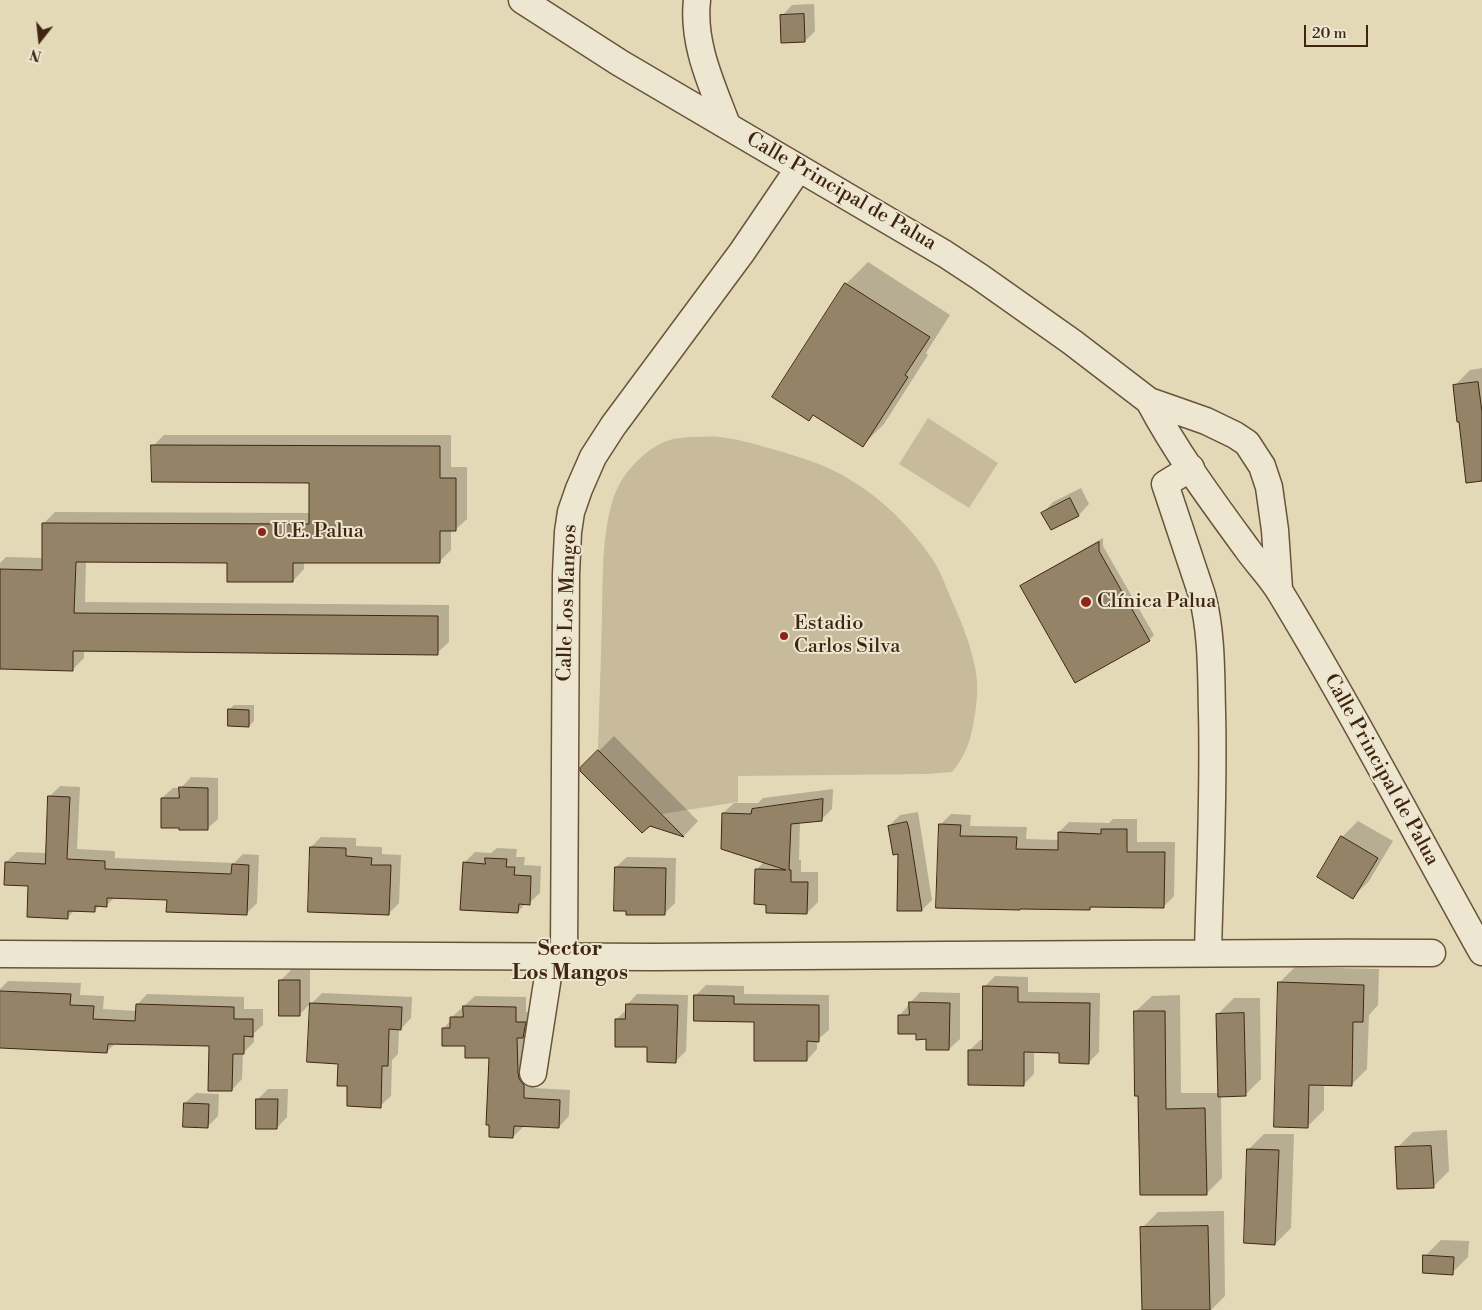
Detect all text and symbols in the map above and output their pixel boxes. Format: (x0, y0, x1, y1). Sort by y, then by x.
north arrow (15, 15, 65, 65)
scale bar (1307, 15, 1371, 47)
text: 20 m (1312, 24, 1347, 43)
text: N (28, 44, 44, 65)
street label: Calle Principal de Palua (742, 128, 940, 256)
place label: U.E. Palua (272, 520, 364, 544)
street label: Calle Los Mangos (553, 524, 583, 682)
marker: U.E. Palua (256, 526, 268, 538)
place label: Clínica Palua (1097, 590, 1216, 614)
marker: Clínica Palua (1079, 595, 1093, 609)
place label: Estadio Carlos Silva (794, 612, 900, 659)
marker: Estadio Carlos Silva (778, 630, 790, 642)
street label: Calle Principal de Palua (1318, 670, 1444, 870)
district label: Sector Los Mangos (512, 937, 628, 987)

